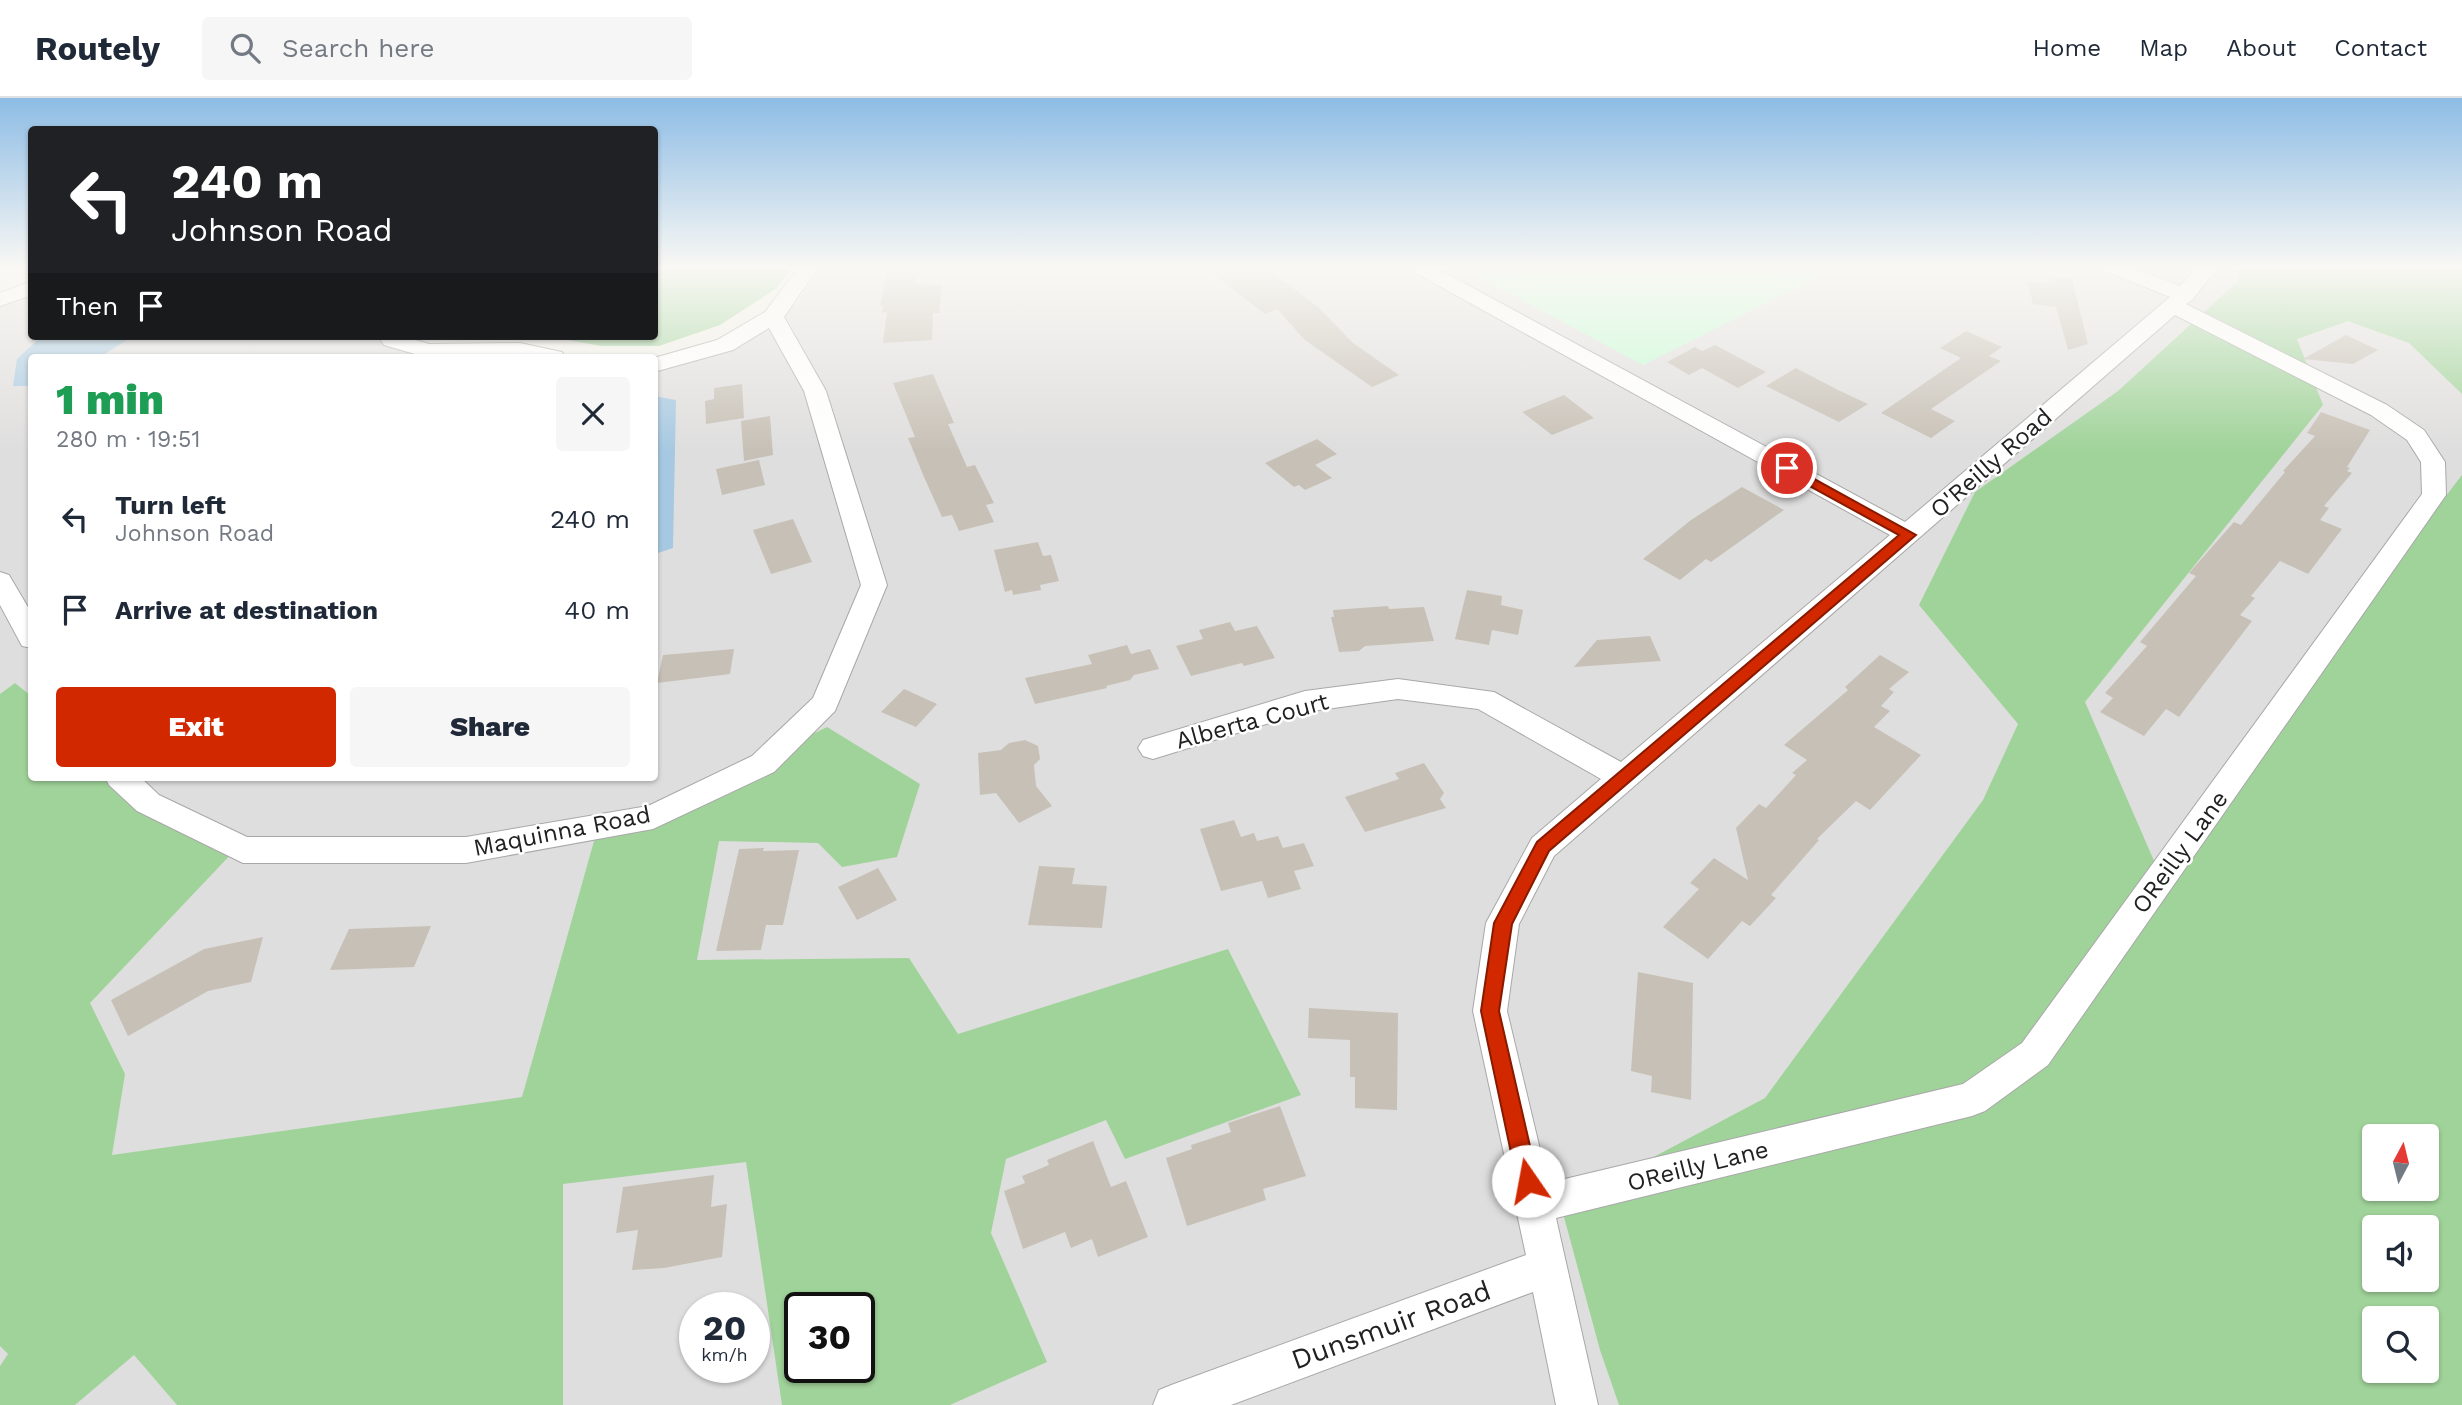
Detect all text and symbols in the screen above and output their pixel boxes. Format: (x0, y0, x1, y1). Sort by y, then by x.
search box (202, 17, 692, 80)
text: Routely (35, 29, 160, 68)
icon: search (226, 29, 264, 67)
text: Search here (282, 33, 434, 63)
text: Home (2033, 34, 2101, 62)
text: Map (2139, 34, 2188, 62)
text: About (2226, 34, 2296, 62)
text: Contact (2334, 34, 2427, 62)
text: 240 m (171, 152, 323, 210)
icon: left (56, 154, 147, 245)
text: Johnson Road (171, 211, 393, 249)
icon: arrive (132, 287, 170, 325)
text: Then (56, 291, 118, 321)
text: 1 min (56, 375, 164, 424)
button: close (556, 377, 630, 451)
street label: O'Reilly Road (1924, 403, 2058, 523)
text: 280 m · 19:51 (56, 426, 200, 453)
pin (1757, 438, 1817, 498)
icon: arrive (1768, 449, 1806, 487)
text: Turn left (115, 490, 226, 520)
icon: left (56, 500, 94, 538)
text: 240 m (550, 504, 630, 534)
text: Johnson Road (115, 520, 274, 547)
icon: arrive (56, 591, 94, 629)
text: Arrive at destination (115, 595, 378, 625)
text: 40 m (564, 595, 630, 625)
button: Exit (56, 687, 336, 767)
button: Share (350, 687, 630, 767)
street label: Alberta Court (1172, 687, 1332, 755)
street label: OReilly Lane (2126, 785, 2234, 919)
street label: Maquinna Road (471, 800, 653, 862)
north arrow (2362, 1124, 2440, 1200)
map controls (2362, 1124, 2439, 1383)
street label: OReilly Lane (1625, 1135, 1771, 1197)
position arrow (1491, 1144, 1565, 1218)
button: sound (2362, 1215, 2439, 1292)
street label: Dunsmuir Road (1287, 1274, 1495, 1376)
speed limit sign: 30 (784, 1292, 875, 1383)
button: search (2362, 1306, 2439, 1383)
text: 20 (703, 1307, 746, 1349)
text: km/h (701, 1344, 748, 1365)

